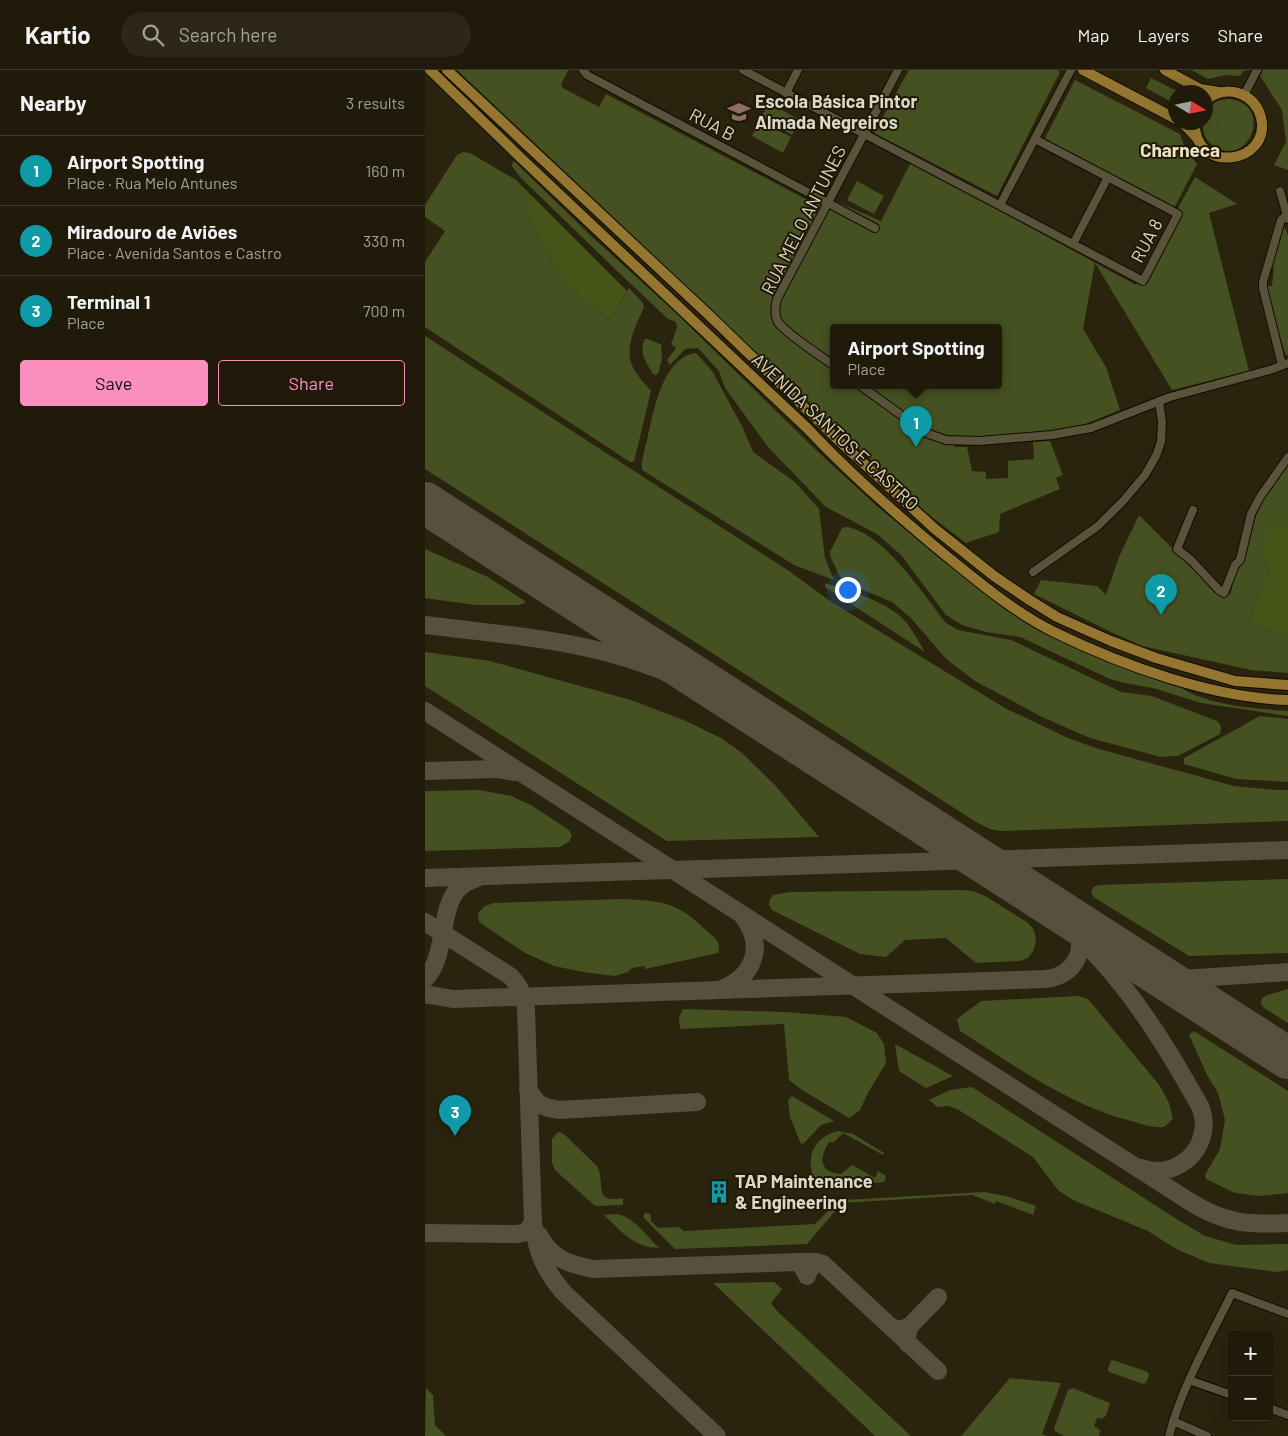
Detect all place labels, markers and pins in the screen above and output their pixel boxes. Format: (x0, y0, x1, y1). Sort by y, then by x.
place label: Escola Básica Pintor Almada Negreiros (755, 90, 918, 133)
school or university icon: Escola Básica Pintor Almada Negreiros (726, 99, 752, 125)
pin: 1 (900, 406, 932, 447)
pin: 2 (1145, 574, 1177, 615)
pin: 3 (439, 1095, 471, 1136)
place label: TAP Maintenance & Engineering (735, 1170, 873, 1213)
building icon: TAP Maintenance & Engineering (706, 1179, 732, 1205)

